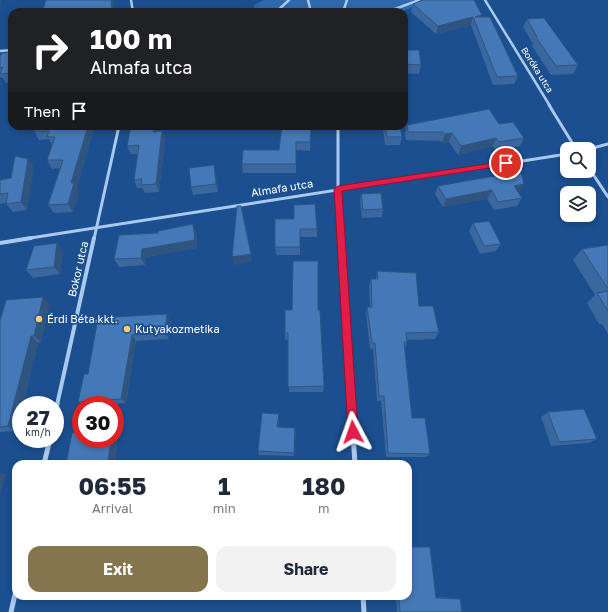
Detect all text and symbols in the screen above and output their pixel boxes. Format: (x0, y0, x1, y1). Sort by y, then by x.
text: 100 m (90, 22, 172, 55)
icon: right (24, 24, 76, 76)
street label: Boróka utca (519, 45, 556, 95)
text: Almafa utca (90, 56, 193, 78)
icon: arrive (68, 100, 90, 122)
text: Then (24, 102, 60, 120)
map controls (560, 142, 596, 222)
button: search (560, 142, 596, 178)
pin (489, 146, 523, 180)
icon: arrive (495, 152, 517, 174)
street label: Almafa utca (250, 176, 314, 199)
button: layers (560, 186, 596, 222)
street label: Bokor utca (65, 240, 90, 298)
place label: Érdi Béta kkt. (47, 312, 118, 325)
marker: Érdi Béta kkt. (34, 314, 44, 324)
place label: Kutyakozmetika (135, 322, 220, 335)
marker: Kutyakozmetika (122, 324, 132, 334)
speed limit sign: 30 (72, 396, 124, 448)
text: 27 (26, 405, 50, 429)
position arrow (332, 411, 374, 453)
text: km/h (25, 426, 51, 438)
text: 06:55 (78, 471, 146, 500)
text: 1 (218, 471, 230, 500)
text: 180 (302, 471, 346, 500)
text: Arrival (92, 500, 133, 516)
text: min (213, 500, 236, 516)
text: m (318, 500, 330, 516)
button: Exit (28, 546, 208, 592)
button: Share (216, 546, 396, 592)

